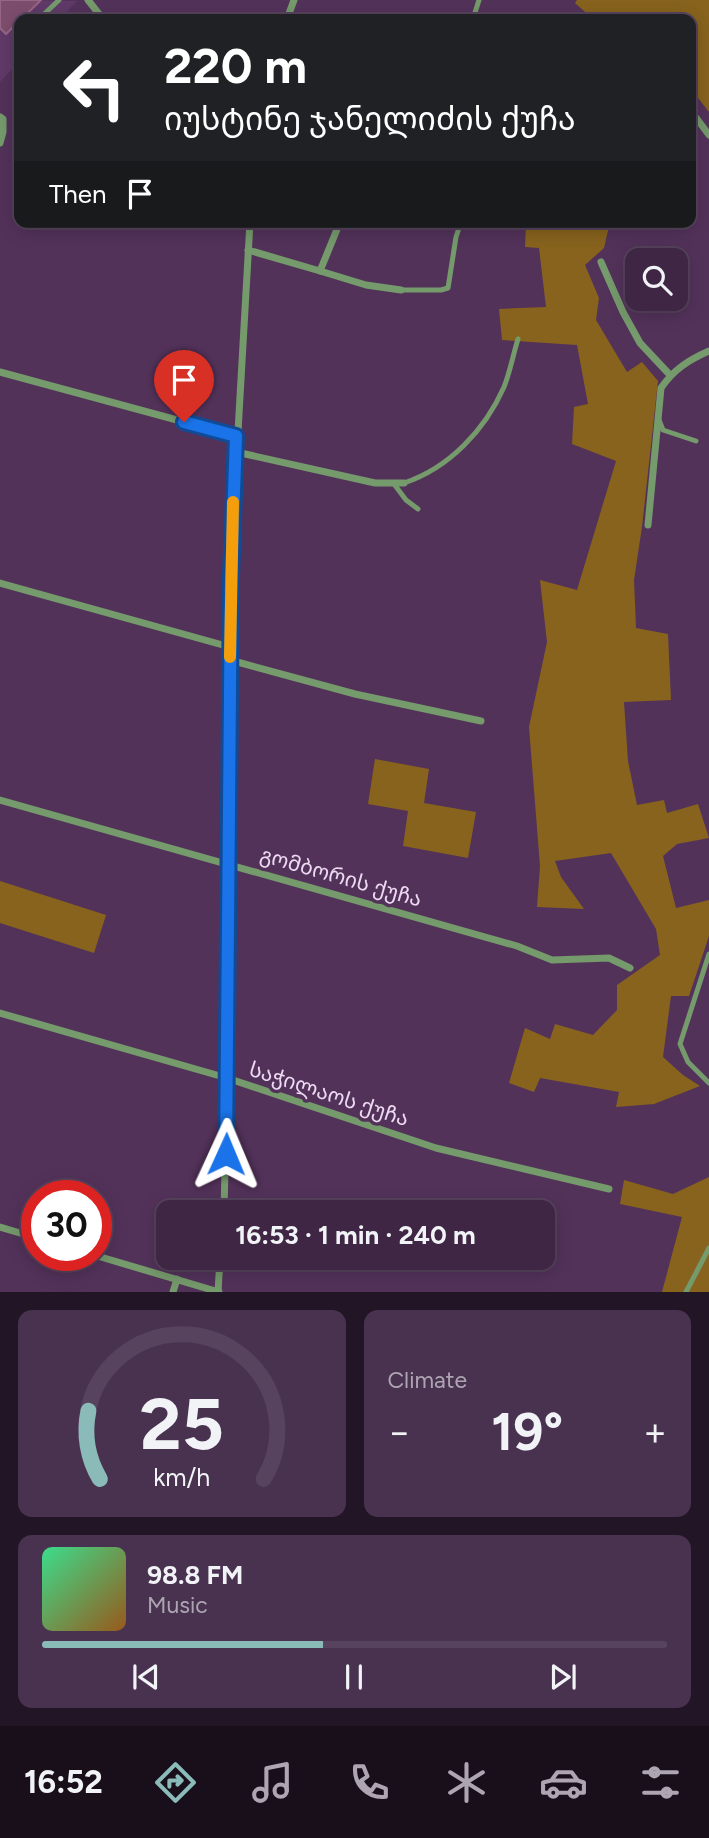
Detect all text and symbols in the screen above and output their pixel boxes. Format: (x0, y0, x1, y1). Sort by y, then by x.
text: 220 m (164, 36, 307, 95)
icon: left (49, 42, 140, 133)
text: იუსტინე ჯანელიძის ქუჩა (164, 100, 576, 138)
icon: arrive (121, 175, 159, 213)
text: Then (49, 178, 107, 210)
map controls (625, 248, 688, 311)
button: search (625, 248, 688, 311)
pin (154, 350, 214, 422)
icon: arrive (165, 361, 203, 399)
street label: გომბორის ქუჩა (257, 841, 425, 912)
street label: საჭილაოს ქუჩა (246, 1056, 412, 1132)
position arrow (189, 1117, 263, 1191)
speed limit sign: 30 (21, 1180, 112, 1271)
text: 16:53 · 1 min · 240 m (235, 1219, 476, 1251)
text: Climate (388, 1366, 467, 1394)
text: 25 (140, 1381, 224, 1468)
text: 19° (491, 1401, 563, 1463)
text: − (388, 1409, 411, 1455)
text: + (643, 1409, 667, 1455)
text: km/h (153, 1462, 210, 1492)
text: 98.8 FM (147, 1559, 243, 1591)
text: Music (147, 1591, 208, 1619)
icon: previous (127, 1658, 165, 1696)
icon: pause (335, 1658, 373, 1696)
icon: next (544, 1658, 582, 1696)
icon: directions (151, 1758, 200, 1807)
icon: music (248, 1758, 297, 1807)
icon: phone (345, 1758, 394, 1807)
icon: climate (442, 1758, 491, 1807)
icon: car (539, 1758, 588, 1807)
icon: filters (636, 1758, 685, 1807)
text: 16:52 (24, 1763, 103, 1801)

